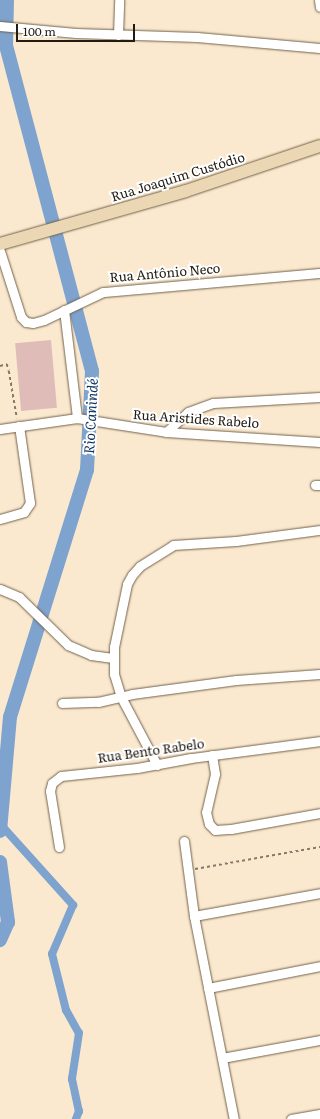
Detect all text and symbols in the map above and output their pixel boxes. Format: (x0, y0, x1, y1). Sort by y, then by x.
scale bar (18, 16, 137, 42)
text: 100 m (23, 22, 56, 40)
street label: Rua Joaquim Custódio (109, 149, 247, 205)
street label: Rua Antônio Neco (109, 260, 221, 286)
water label: Rio Canindé (80, 378, 100, 454)
street label: Rua Aristides Rabelo (132, 407, 260, 431)
street label: Rua Bento Rabelo (97, 736, 205, 766)

